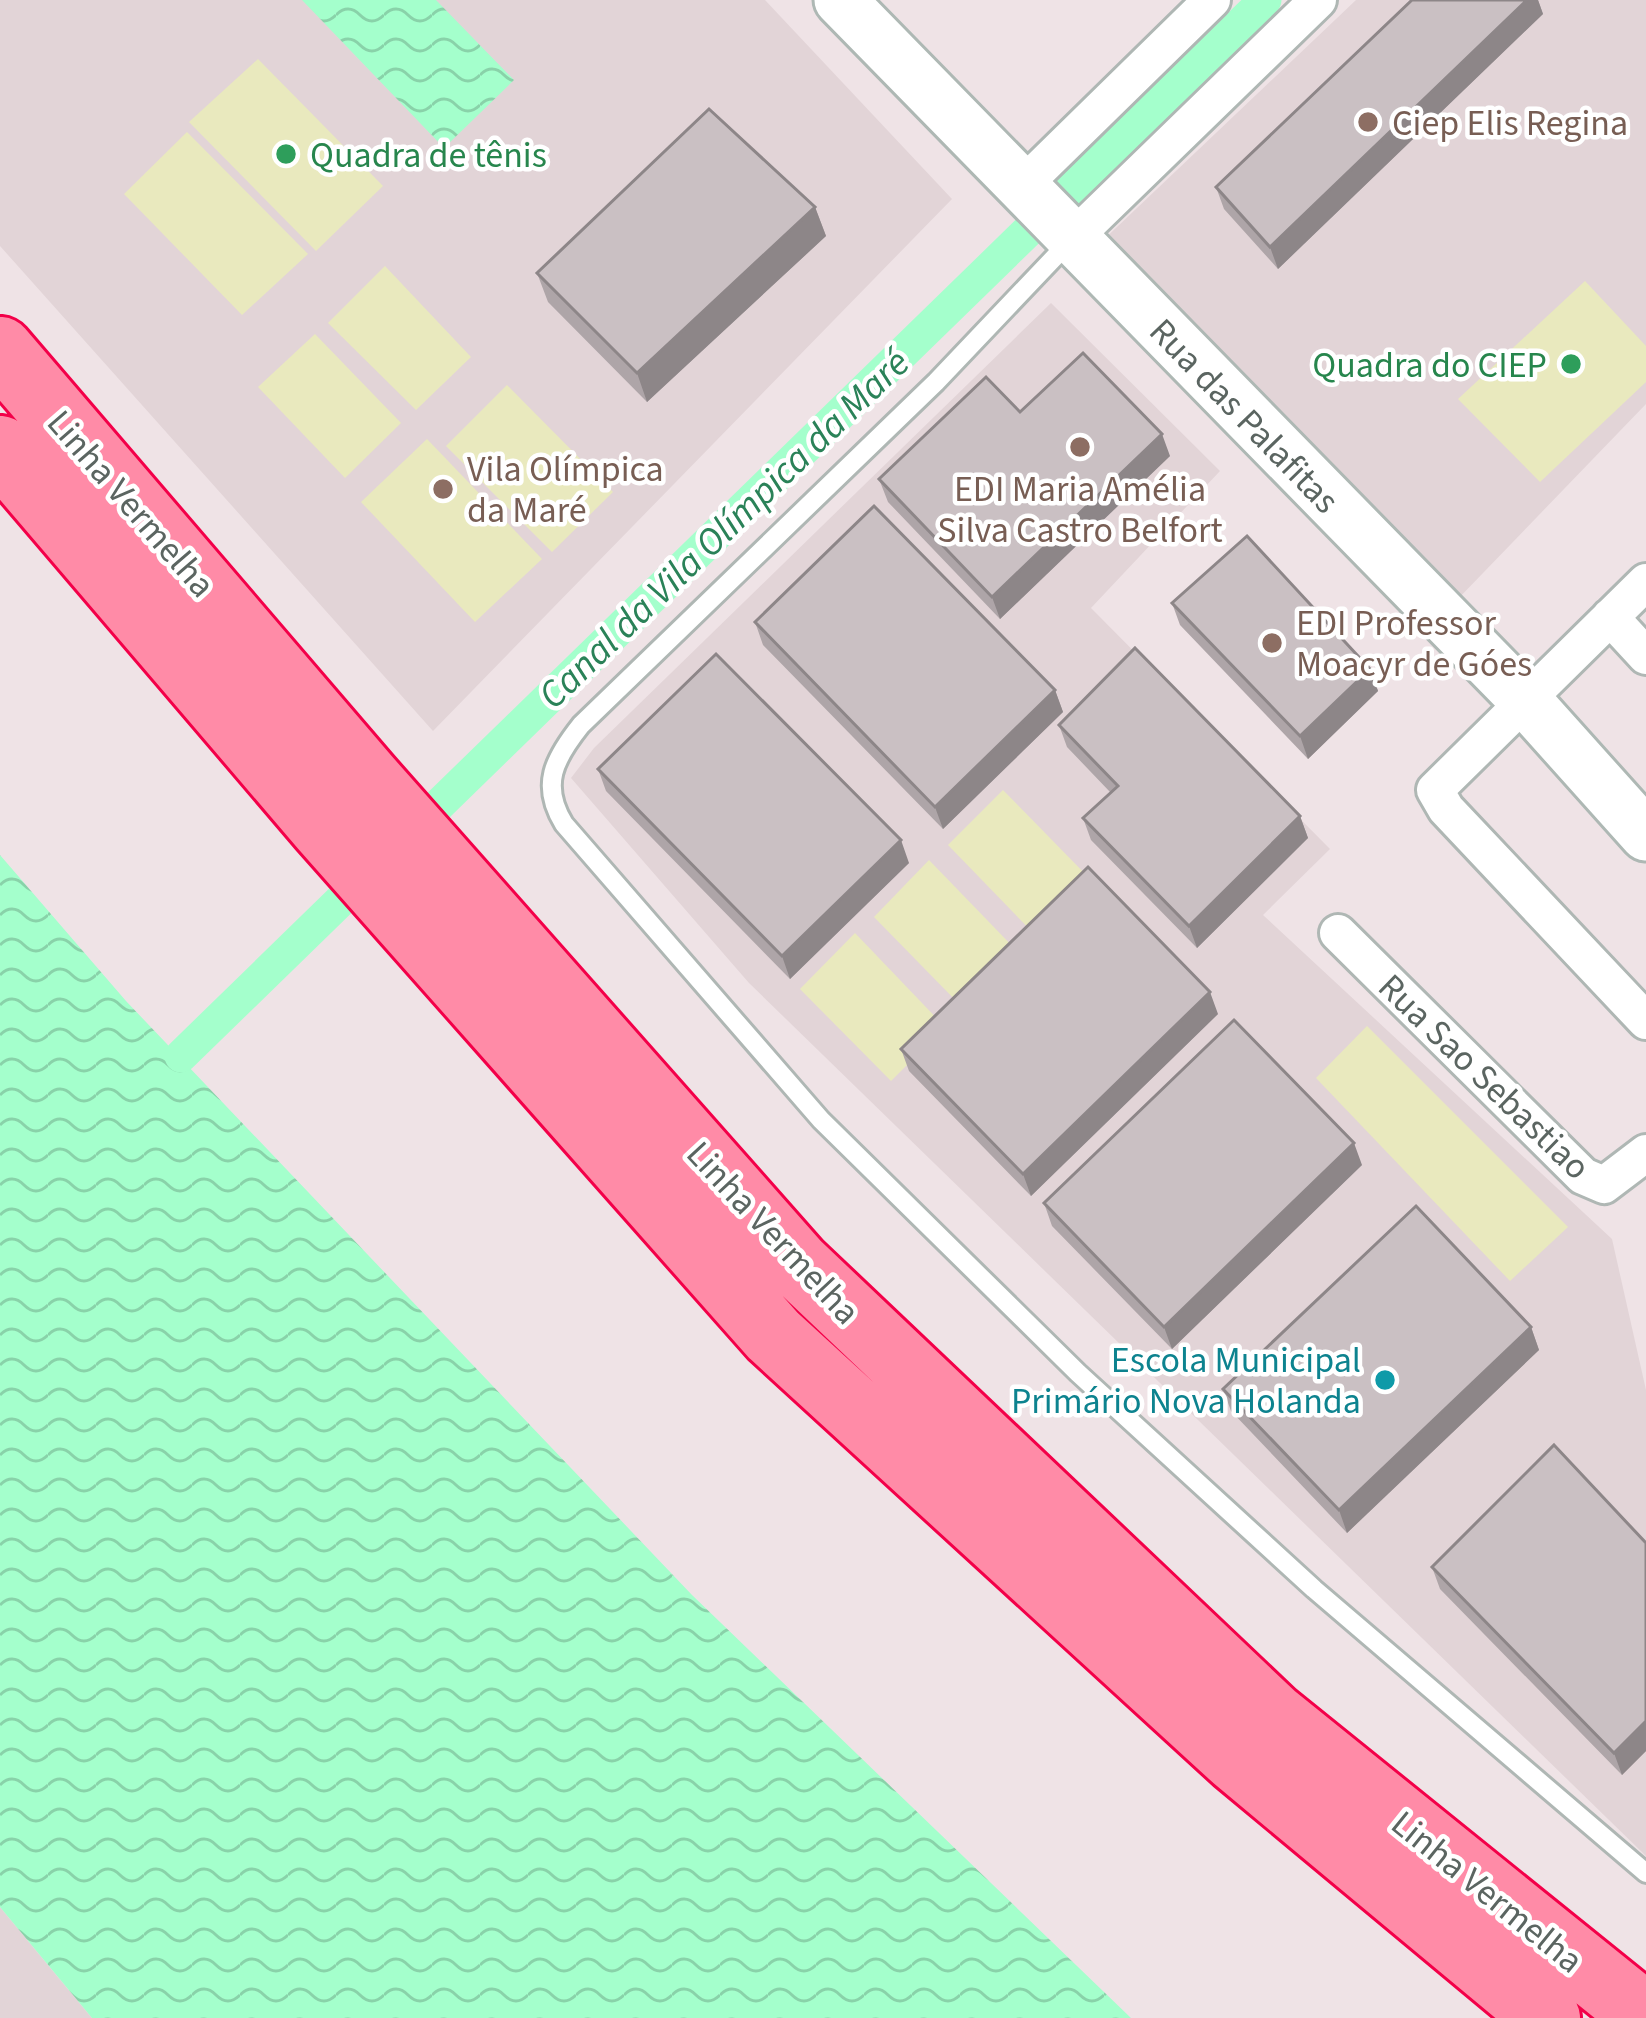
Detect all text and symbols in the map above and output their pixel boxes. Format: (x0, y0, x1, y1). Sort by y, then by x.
place label: Ciep Elis Regina (1392, 98, 1628, 149)
marker: Ciep Elis Regina (1355, 109, 1381, 135)
place label: Quadra de tênis (310, 130, 547, 181)
marker: Quadra de tênis (273, 141, 299, 167)
street label: Rua das Palafitas (1137, 307, 1351, 525)
water label: Canal da Vila Olímpica da Maré (526, 336, 923, 722)
place label: Quadra do CIEP (1312, 340, 1547, 391)
marker: Quadra do CIEP (1558, 351, 1584, 377)
street label: Linha Vermelha (35, 399, 227, 609)
marker: EDI Maria Amélia Silva Castro Belfort (1067, 434, 1093, 460)
place label: Vila Olímpica da Maré (467, 444, 664, 536)
place label: EDI Maria Amélia Silva Castro Belfort (937, 464, 1223, 556)
marker: Vila Olímpica da Maré (430, 476, 456, 502)
place label: EDI Professor Moacyr de Góes (1296, 598, 1532, 690)
marker: EDI Professor Moacyr de Góes (1259, 630, 1285, 656)
street label: Rua Sao Sebastiao (1367, 962, 1601, 1192)
street label: Linha Vermelha (674, 1130, 871, 1336)
place label: Escola Municipal Primário Nova Holanda (1011, 1335, 1361, 1427)
marker: Escola Municipal Primário Nova Holanda (1372, 1367, 1398, 1393)
street label: Linha Vermelha (1380, 1799, 1594, 1986)

